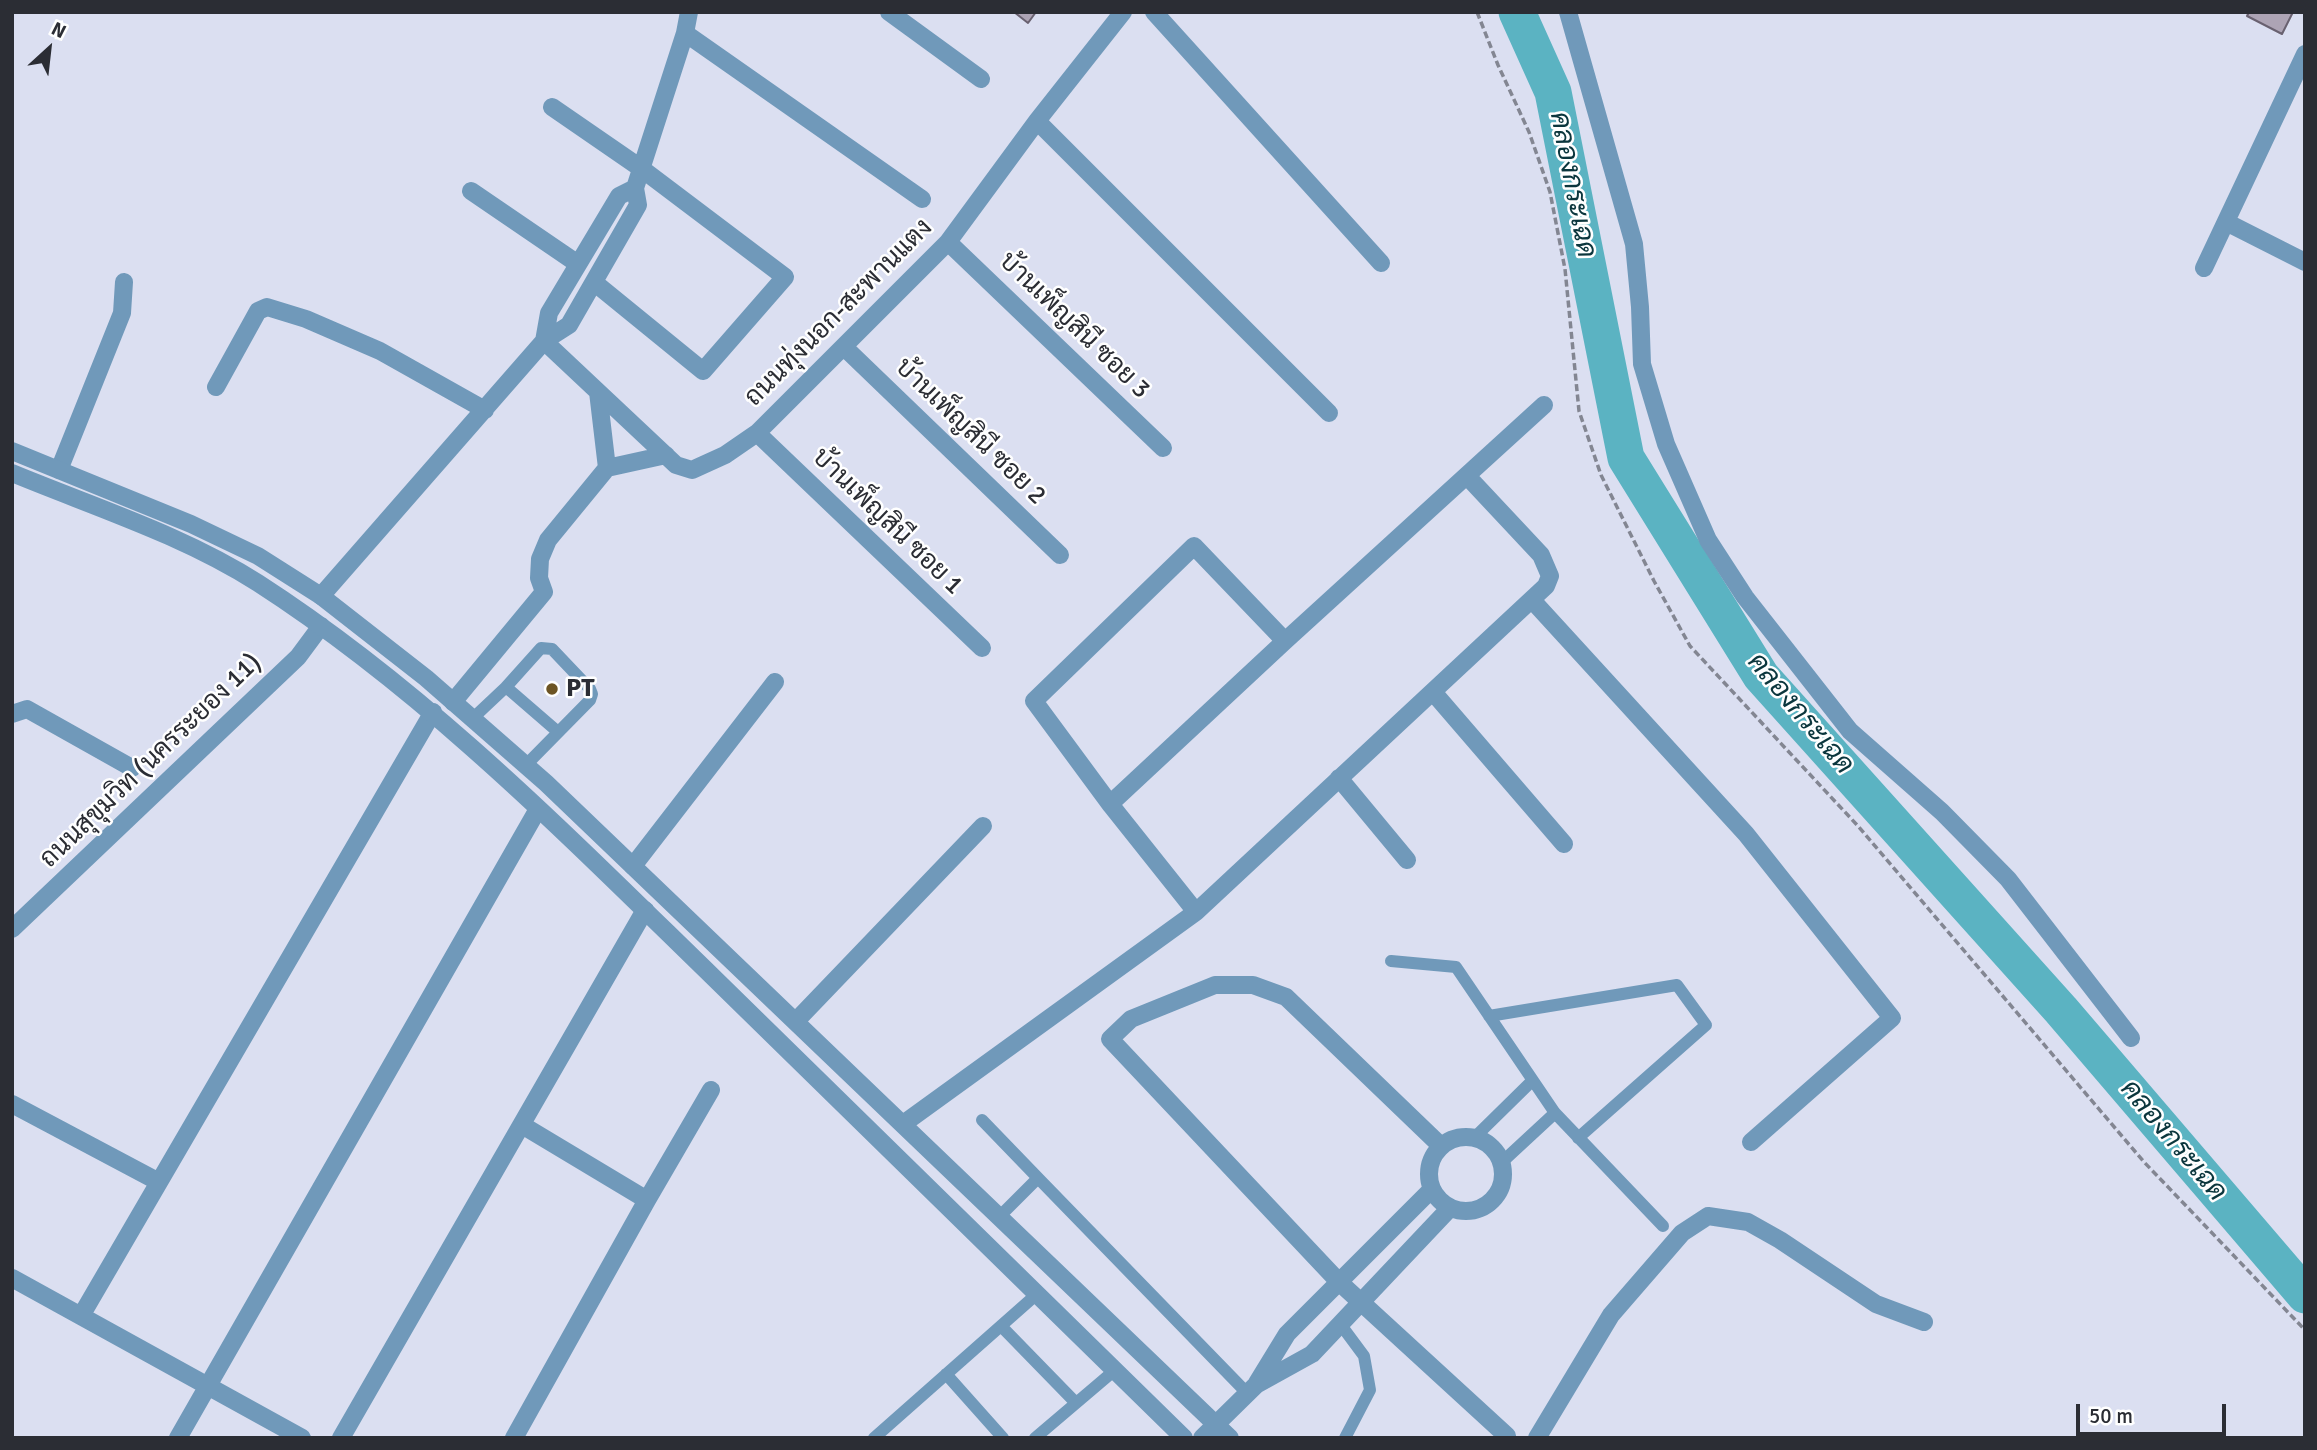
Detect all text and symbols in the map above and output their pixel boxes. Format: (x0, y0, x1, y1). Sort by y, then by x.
north arrow (14, 14, 84, 84)
text: N (47, 17, 70, 44)
water label: คลองกระเฉด (1541, 109, 1603, 261)
street label: ถนนทุ่งนอก-สะพานแตง (739, 213, 939, 413)
street label: บ้านเพ็ญสินี ซอย 3 (992, 246, 1156, 406)
street label: บ้านเพ็ญสินี ซอย 2 (888, 352, 1052, 512)
street label: บ้านเพ็ญสินี ซอย 1 (805, 442, 969, 602)
water label: คลองกระเฉด (1740, 646, 1860, 782)
street label: ถนนสุขุมวิท (นครระยอง 11) (34, 647, 268, 875)
place label: PT (566, 673, 595, 705)
marker: PT (544, 681, 560, 697)
water label: คลองกระเฉด (2113, 1073, 2233, 1209)
scale bar (2079, 1390, 2230, 1434)
text: 50 m (2089, 1403, 2133, 1429)

